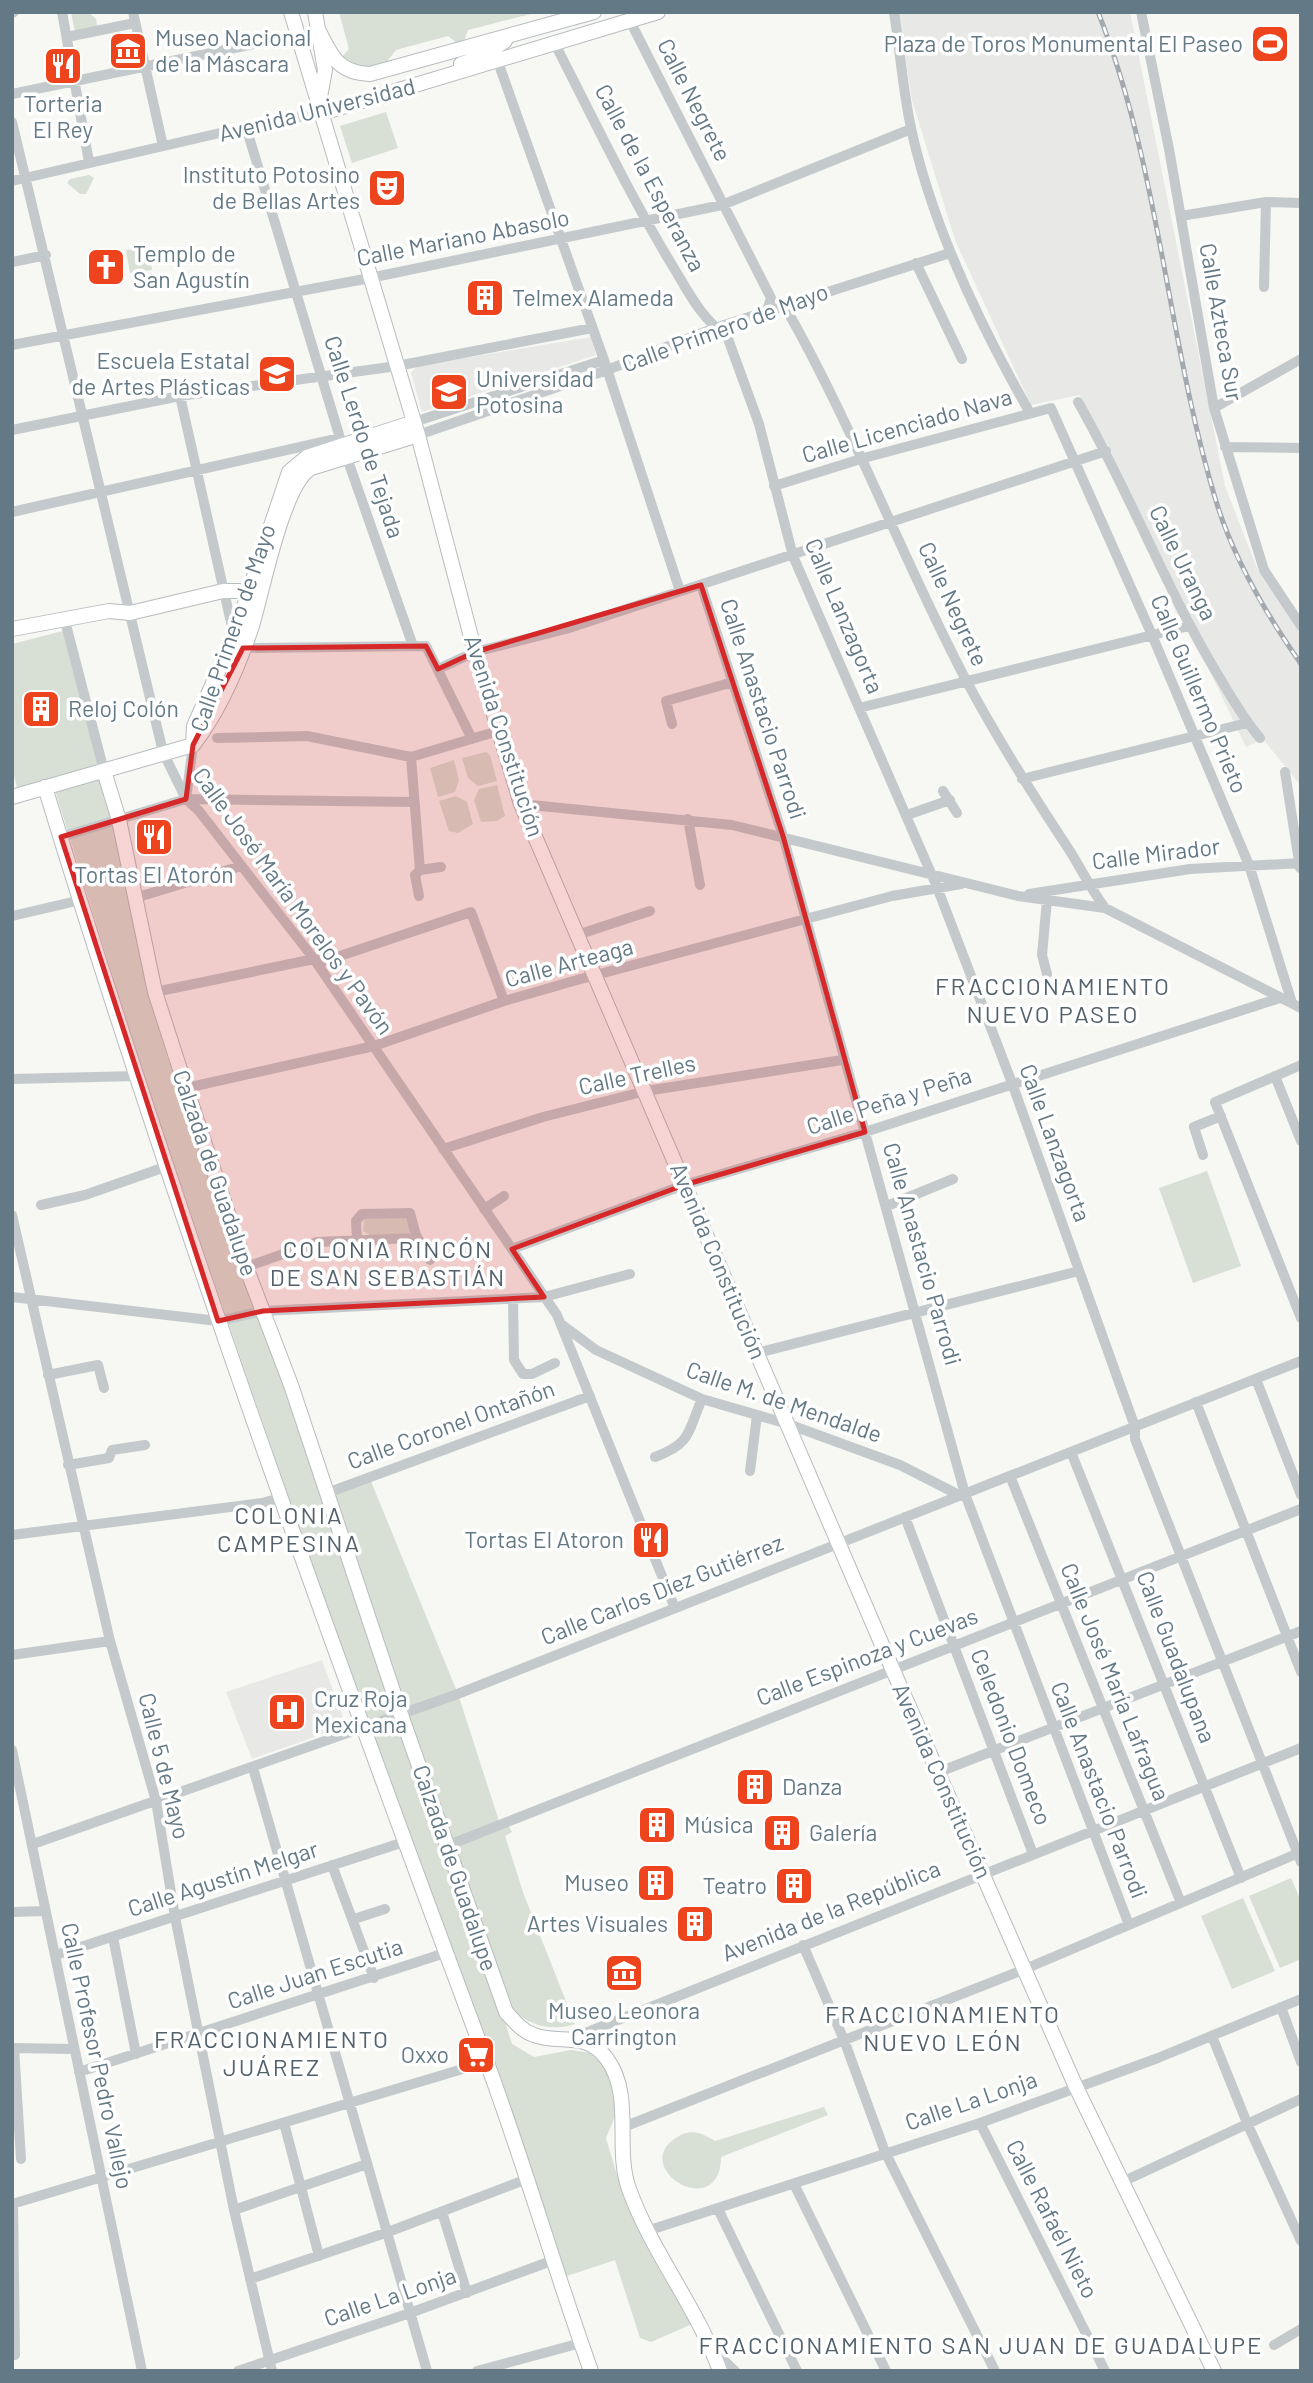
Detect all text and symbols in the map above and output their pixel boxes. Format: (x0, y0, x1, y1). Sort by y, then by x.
place label: Museo Nacional de la Máscara (155, 23, 311, 77)
sports icon: Plaza de Toros Monumental El Paseo (1249, 23, 1291, 65)
place label: Plaza de Toros Monumental El Paseo (884, 29, 1243, 57)
museum icon: Museo Nacional de la Máscara (107, 30, 149, 72)
street label: Calle Negrete (652, 34, 738, 165)
restaurant icon: Torteria El Rey (42, 45, 84, 87)
street label: Avenida Universidad (216, 71, 418, 147)
street label: Calle de la Esperanza (590, 79, 712, 276)
place label: Torteria El Rey (24, 89, 102, 143)
place label: Instituto Potosino de Bellas Artes (183, 160, 360, 214)
theatre icon: Instituto Potosino de Bellas Artes (366, 167, 408, 209)
street label: Calle Mariano Abasolo (354, 203, 572, 271)
place label: Templo de San Agustín (133, 239, 250, 293)
street label: Calle Azteca Sur (1194, 241, 1250, 404)
church icon: Templo de San Agustín (85, 246, 127, 288)
building icon: Telmex Alameda (464, 277, 506, 319)
street label: Calle Primero de Mayo (618, 277, 832, 377)
place label: Telmex Alameda (512, 283, 674, 311)
street label: Calle Lerdo de Tejada (319, 332, 411, 541)
place label: Escuela Estatal de Artes Plásticas (71, 346, 250, 400)
school or university icon: Escuela Estatal de Artes Plásticas (256, 353, 298, 395)
place label: Universidad Potosina (476, 364, 594, 418)
school or university icon: Universidad Potosina (428, 371, 470, 413)
street label: Calle Licenciado Nava (798, 382, 1015, 468)
street label: Calle Uranga (1144, 501, 1224, 625)
street label: Calle Primero de Mayo (183, 520, 281, 735)
street label: Calle Lanzagorta (800, 534, 890, 697)
street label: Calle Negrete (913, 537, 995, 670)
street label: Calle Guillermo Prieto (1145, 590, 1254, 797)
street label: Calle Anastacio Parrodi (715, 595, 813, 822)
street label: Avenida Constitución (459, 631, 551, 840)
building icon: Reloj Colón (20, 688, 62, 730)
place label: Reloj Colón (68, 694, 179, 722)
street label: Calle José María Morelos y Pavón (188, 761, 400, 1039)
restaurant icon: Tortas El Atorón (133, 816, 175, 858)
street label: Calle Mirador (1090, 831, 1222, 875)
place label: Tortas El Atorón (74, 860, 234, 888)
street label: Calle Arteaga (502, 931, 636, 993)
district label: FRACCIONAMIENTO NUEVO PASEO (935, 971, 1171, 1028)
street label: Calle Trelles (576, 1048, 698, 1100)
street label: Calle Peña y Peña (803, 1060, 975, 1140)
street label: Calle Lanzagorta (1014, 1060, 1097, 1225)
street label: Calzada de Guadalupe (168, 1066, 264, 1279)
street label: Calle Anastacio Parrodi (878, 1139, 968, 1368)
street label: Avenida Constitución (665, 1158, 773, 1363)
district label: COLONIA RINCÓN DE SAN SEBASTIÁN (270, 1234, 506, 1291)
street label: Calle M. de Mendalde (683, 1354, 886, 1448)
street label: Calle Coronel Ontañón (343, 1374, 558, 1475)
district label: COLONIA CAMPESINA (217, 1500, 361, 1557)
restaurant icon: Tortas El Atoron (630, 1519, 672, 1561)
place label: Tortas El Atoron (464, 1525, 624, 1553)
street label: Calle Carlos Díez Gutiérrez (536, 1528, 787, 1650)
street label: Calle José María Lafragua (1055, 1559, 1176, 1805)
street label: Calle Guadalupana (1131, 1567, 1223, 1746)
street label: Calle Espinoza y Cuevas (752, 1601, 981, 1711)
street label: Celedonio Domeco (965, 1645, 1058, 1829)
street label: Calle Anastacio Parrodi (1046, 1677, 1154, 1902)
street label: Avenida Constitución (887, 1679, 999, 1883)
place label: Cruz Roja Mexicana (314, 1684, 407, 1738)
street label: Calle 5 de Mayo (133, 1690, 197, 1842)
hospital icon: Cruz Roja Mexicana (266, 1691, 308, 1733)
street label: Calzada de Guadalupe (408, 1761, 504, 1974)
building icon: Danza (734, 1766, 776, 1808)
place label: Danza (782, 1772, 842, 1800)
building icon: Música (636, 1804, 678, 1846)
place label: Música (684, 1810, 753, 1838)
building icon: Galería (761, 1812, 803, 1854)
place label: Galería (809, 1818, 877, 1846)
street label: Calle Agustín Melgar (124, 1834, 322, 1922)
street label: Avenida de la República (717, 1853, 944, 1967)
building icon: Museo (635, 1862, 677, 1904)
building icon: Teatro (773, 1865, 815, 1907)
place label: Museo (564, 1868, 629, 1896)
place label: Teatro (703, 1871, 767, 1899)
building icon: Artes Visuales (674, 1903, 716, 1945)
place label: Artes Visuales (527, 1909, 668, 1937)
street label: Calle Profesor Pedro Vallejo (56, 1920, 140, 2192)
street label: Calle Juan Escutia (224, 1932, 406, 2015)
museum icon: Museo Leonora Carrington (603, 1952, 645, 1994)
place label: Museo Leonora Carrington (548, 1996, 700, 2050)
district label: FRACCIONAMIENTO NUEVO LEÓN (825, 1999, 1061, 2056)
district label: FRACCIONAMIENTO JUÁREZ (154, 2024, 390, 2081)
supermarket icon: Oxxo (455, 2034, 497, 2076)
place label: Oxxo (401, 2040, 449, 2068)
street label: Calle La Lonja (901, 2064, 1040, 2136)
street label: Calle Rafaél Nieto (1001, 2134, 1105, 2303)
street label: Calle La Lonja (320, 2260, 459, 2332)
district label: FRACCIONAMIENTO SAN JUAN DE GUADALUPE (699, 2330, 1263, 2359)

